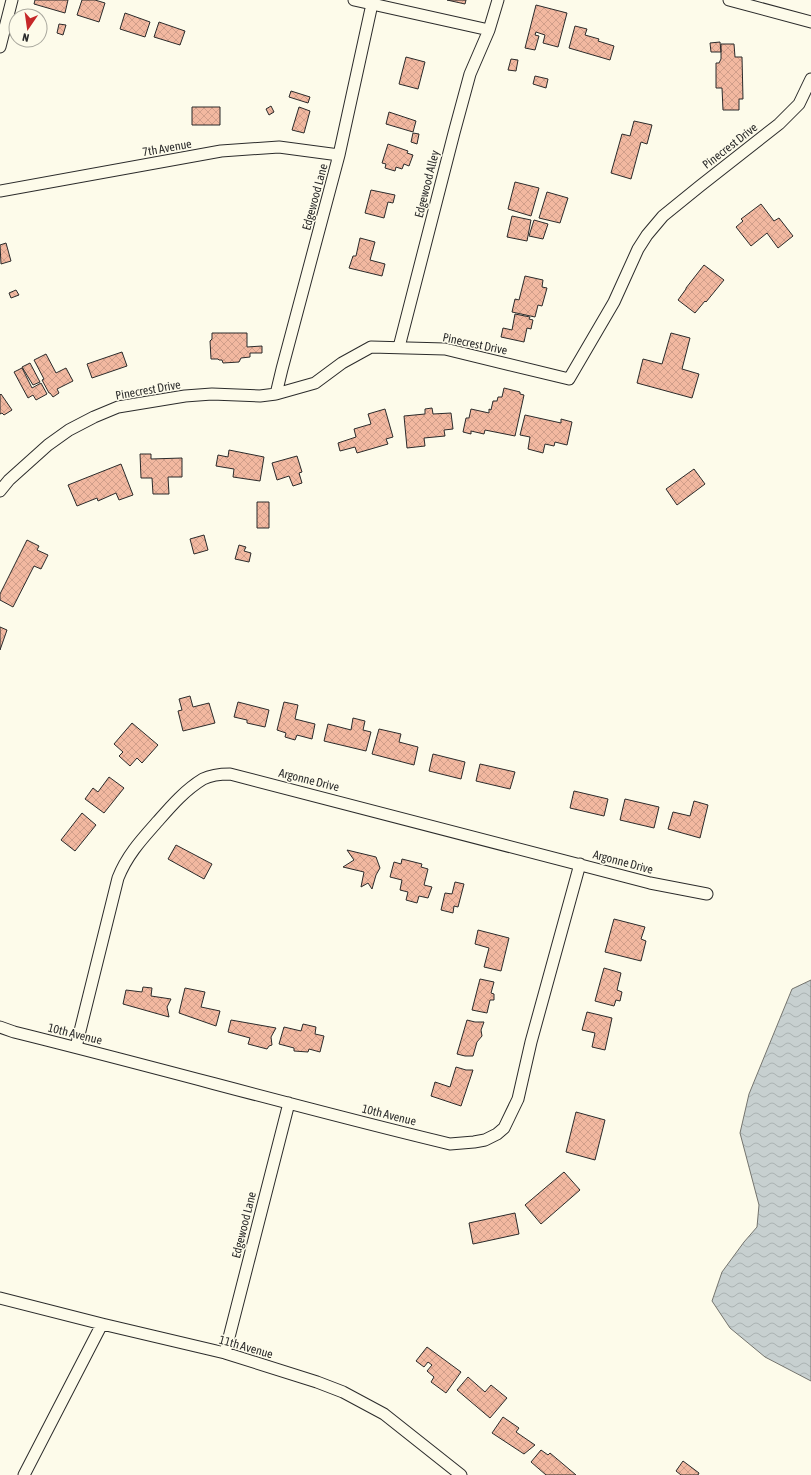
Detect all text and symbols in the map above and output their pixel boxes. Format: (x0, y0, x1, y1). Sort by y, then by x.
north arrow (8, 8, 48, 48)
text: N (21, 31, 30, 44)
street label: Pinecrest Drive (700, 120, 760, 172)
street label: 7th Avenue (141, 137, 193, 159)
street label: Edgewood Alley (412, 149, 442, 219)
street label: Edgewood Lane (299, 162, 331, 232)
street label: Pinecrest Drive (441, 330, 509, 358)
street label: Pinecrest Drive (114, 377, 182, 403)
street label: Argonne Drive (277, 766, 341, 794)
street label: Argonne Drive (591, 847, 655, 877)
street label: 10th Avenue (46, 1021, 104, 1047)
street label: 10th Avenue (360, 1102, 418, 1128)
street label: Edgewood Lane (229, 1190, 259, 1260)
street label: 11th Avenue (217, 1333, 275, 1361)

